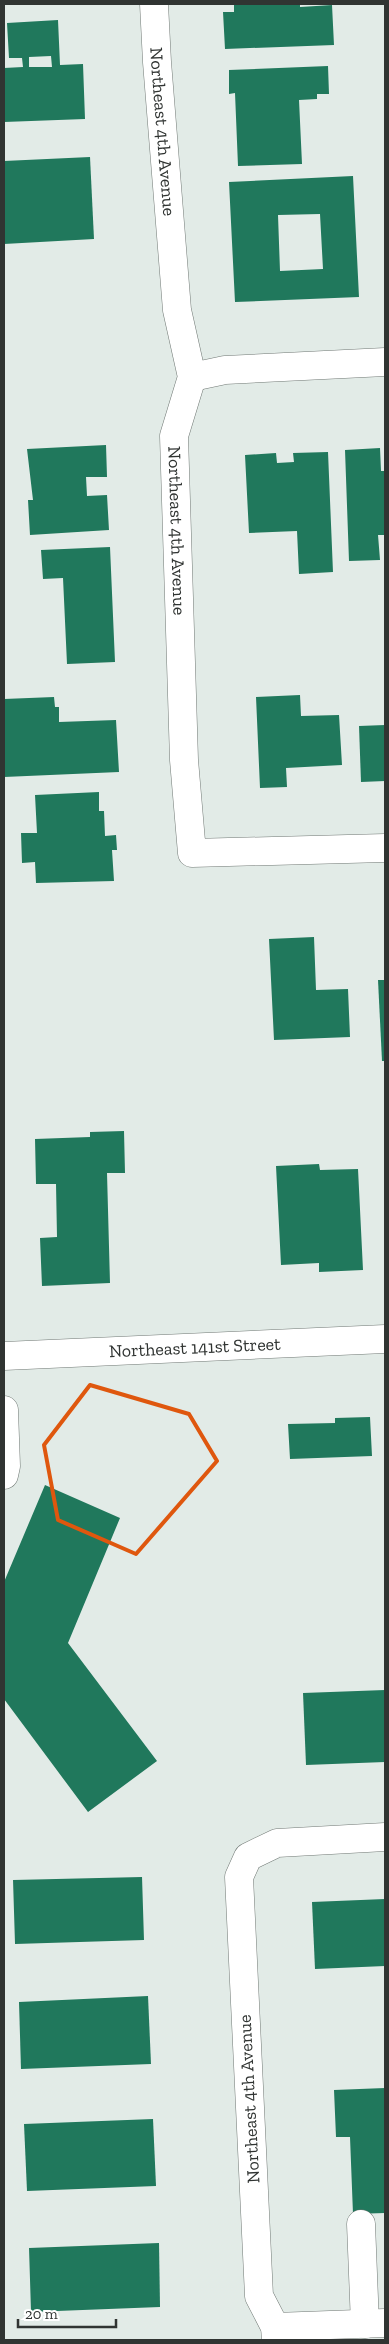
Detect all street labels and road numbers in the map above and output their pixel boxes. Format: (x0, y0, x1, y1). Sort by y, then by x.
street label: Northeast 4th Avenue (145, 47, 180, 217)
street label: Northeast 4th Avenue (163, 446, 191, 616)
street label: Northeast 141st Street (108, 1333, 282, 1362)
street label: Northeast 4th Avenue (234, 2014, 264, 2184)

